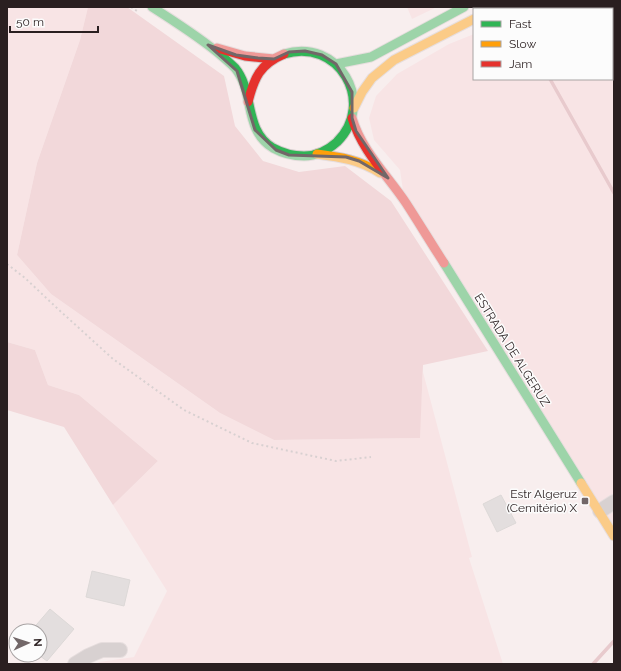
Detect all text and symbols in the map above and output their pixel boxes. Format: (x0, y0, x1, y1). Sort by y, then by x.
scale bar (10, 8, 98, 34)
legend (473, 8, 613, 80)
text: 50 m (16, 15, 44, 29)
text: Fast (509, 17, 532, 31)
text: Slow (509, 37, 536, 51)
text: Jam (509, 57, 532, 71)
street label: ESTRADA DE ALGERUZ (471, 291, 553, 409)
place label: Estr Algeruz (Cemitério) X (507, 487, 577, 515)
marker: Estr Algeruz (Cemitério) X (580, 496, 590, 506)
north arrow (8, 623, 48, 663)
text: N (31, 638, 44, 647)

